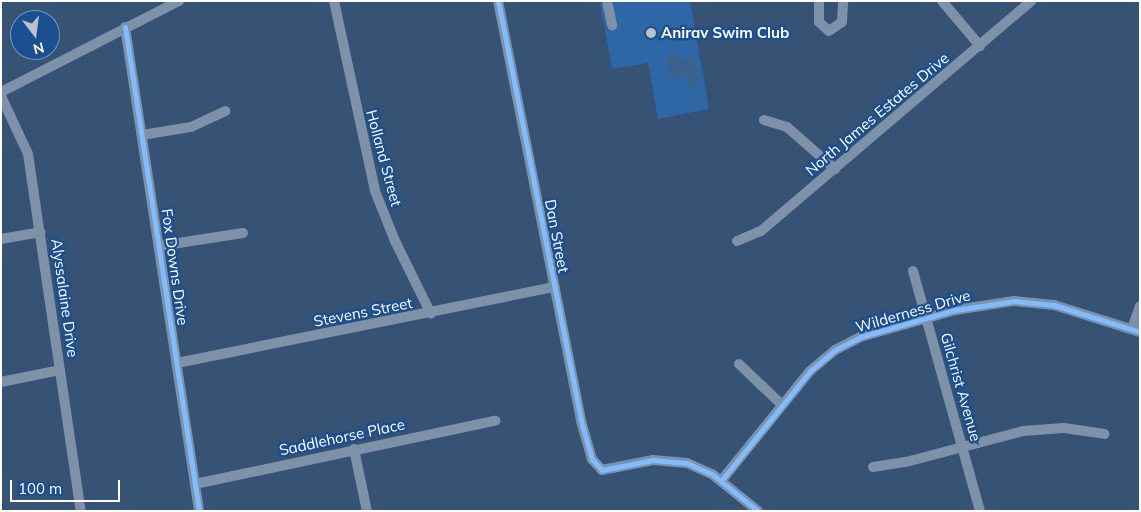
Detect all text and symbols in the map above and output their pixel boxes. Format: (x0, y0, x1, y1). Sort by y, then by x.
north arrow (10, 10, 60, 60)
place label: Anirav Swim Club (661, 24, 789, 42)
marker: Anirav Swim Club (645, 27, 657, 39)
text: N (31, 38, 46, 59)
street label: North James Estates Drive (802, 49, 952, 179)
street label: Holland Street (362, 108, 406, 208)
street label: Dan Street (541, 198, 573, 274)
street label: Fox Downs Drive (158, 208, 192, 326)
street label: Alyssalaine Drive (48, 238, 82, 358)
street label: Wilderness Drive (854, 286, 972, 336)
street label: Stevens Street (312, 294, 414, 330)
street label: Gilchrist Avenue (937, 331, 985, 443)
street label: Saddlehorse Place (277, 415, 407, 459)
scale bar (12, 470, 122, 502)
text: 100 m (18, 479, 62, 498)

